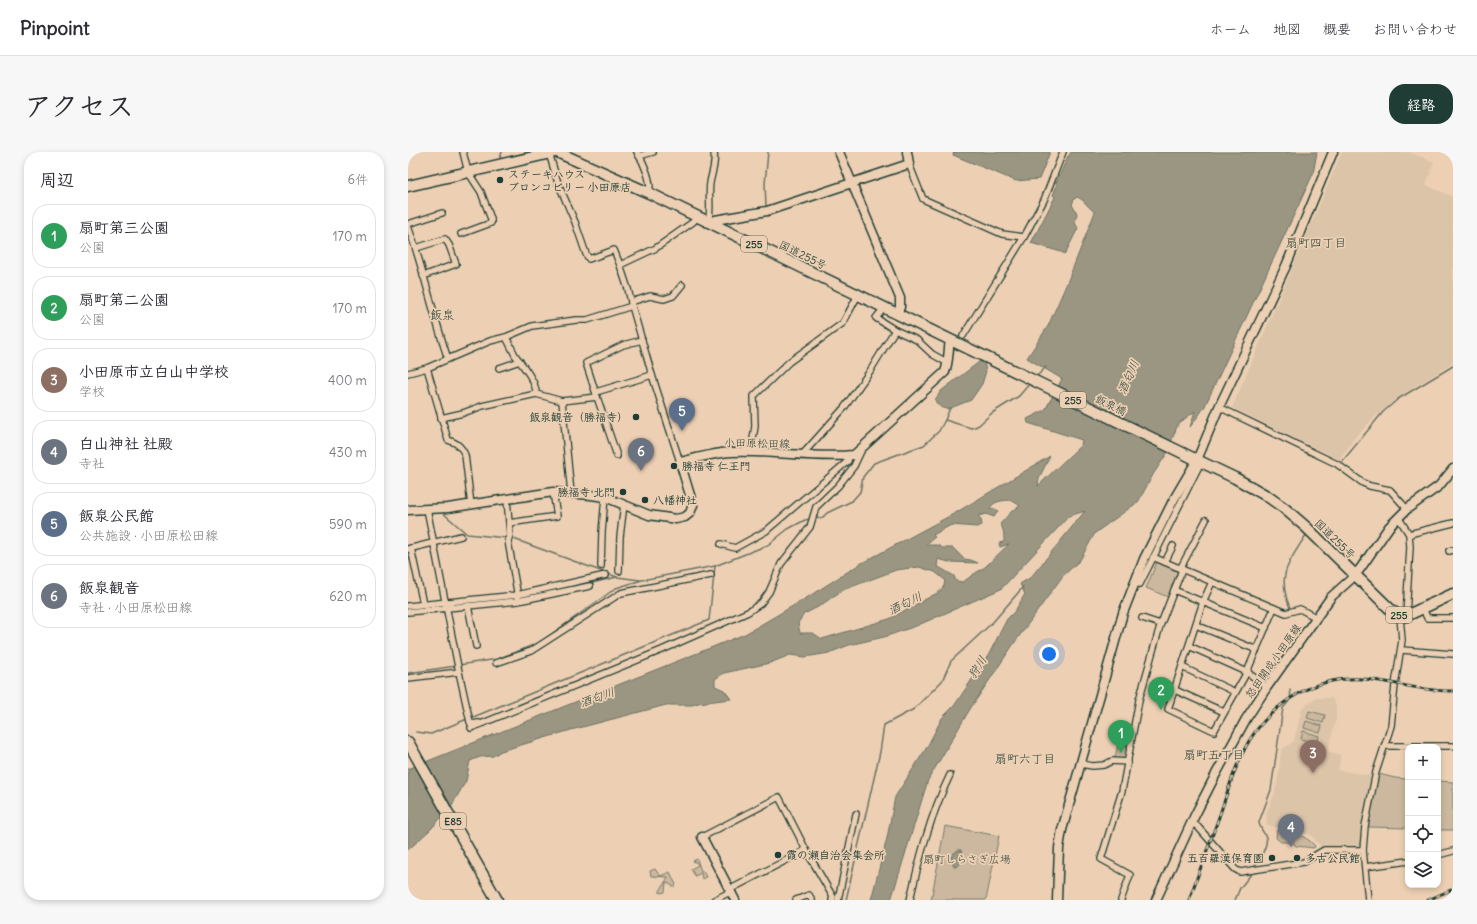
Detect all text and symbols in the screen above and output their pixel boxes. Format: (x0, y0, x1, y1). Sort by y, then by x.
text: Pinpoint (20, 16, 90, 40)
text: ホーム (1210, 20, 1251, 38)
text: 地図 (1273, 20, 1301, 38)
text: 概要 (1323, 20, 1351, 38)
text: お問い合わせ (1373, 20, 1457, 38)
button: 経路 (1389, 84, 1453, 124)
text: アクセス (24, 88, 134, 124)
place label: ステーキハウス ブロンコビリー 小田原店 (508, 167, 632, 194)
text: 周辺 (40, 169, 74, 191)
text: 6件 (347, 171, 368, 188)
marker: ステーキハウス ブロンコビリー 小田原店 (495, 175, 505, 185)
text: 扇町第三公園 (79, 218, 169, 237)
text: 1 (51, 228, 57, 245)
text: 170 m (332, 228, 367, 245)
district label: 扇町四丁目 (1286, 235, 1346, 250)
road number: 255 (741, 236, 767, 252)
street label: 国道255号 (777, 237, 829, 273)
text: 公園 (79, 239, 105, 256)
text: 扇町第二公園 (79, 290, 169, 309)
text: 2 (50, 300, 58, 317)
text: 170 m (332, 300, 367, 317)
district label: 飯泉 (430, 307, 454, 322)
text: 公園 (79, 311, 105, 328)
water label: 酒匂川 (1114, 357, 1142, 397)
text: 小田原市立白山中学校 (79, 362, 229, 381)
text: 3 (50, 372, 58, 389)
text: 400 m (328, 372, 367, 389)
text: 学校 (79, 383, 105, 400)
street label: 飯泉橋 (1093, 391, 1129, 419)
road number: 255 (1060, 392, 1086, 408)
pin: 5 (669, 398, 695, 431)
place label: 飯泉観音（勝福寺） (529, 410, 628, 424)
marker: 飯泉観音（勝福寺） (631, 412, 641, 422)
text: 白山神社 社殿 (79, 434, 173, 453)
street label: 小田原松田線 (724, 435, 790, 451)
pin: 6 (628, 438, 654, 471)
text: 4 (50, 444, 58, 461)
text: 430 m (329, 444, 367, 461)
text: 寺社 (79, 455, 105, 472)
place label: 勝福寺 仁王門 (682, 459, 751, 473)
marker: 勝福寺 仁王門 (669, 461, 679, 471)
place label: 勝福寺 北門 (557, 485, 615, 499)
marker: 勝福寺 北門 (618, 487, 628, 497)
place label: 八幡神社 (653, 493, 697, 507)
marker: 八幡神社 (640, 495, 650, 505)
text: 飯泉公民館 (79, 506, 154, 525)
text: 5 (50, 516, 58, 533)
text: 590 m (329, 516, 367, 533)
street label: 国道255号 (1312, 516, 1358, 562)
text: 公共施設 · 小田原松田線 (79, 527, 218, 544)
text: 飯泉観音 (79, 578, 139, 597)
text: 6 (50, 588, 58, 605)
text: 620 m (329, 588, 367, 605)
water label: 酒匂川 (886, 588, 924, 618)
text: 寺社 · 小田原松田線 (79, 599, 192, 616)
road number: 255 (1386, 607, 1412, 623)
street label: 怒田開成小田原線 (1242, 621, 1304, 701)
your location (1039, 644, 1059, 664)
water label: 狩川 (964, 653, 990, 681)
pin: 2 (1148, 677, 1174, 710)
water label: 酒匂川 (578, 684, 616, 710)
pin: 1 (1108, 720, 1134, 753)
pin: 3 (1300, 740, 1326, 773)
map controls (1405, 744, 1441, 888)
button: + (1405, 744, 1441, 780)
district label: 扇町五丁目 (1184, 747, 1244, 762)
district label: 扇町六丁目 (995, 751, 1055, 766)
button: − (1405, 780, 1441, 816)
road number: E85 (440, 813, 466, 829)
pin: 4 (1278, 814, 1304, 847)
button: locate (1405, 816, 1441, 852)
place label: 霞の瀬自治会集会所 (786, 848, 885, 862)
marker: 霞の瀬自治会集会所 (773, 850, 783, 860)
place label: 五百羅漢保育園 (1187, 851, 1264, 865)
place label: 多古公民館 (1305, 851, 1360, 865)
park label: 扇町しらさぎ広場 (923, 852, 1011, 866)
button: layers (1405, 852, 1441, 888)
marker: 五百羅漢保育園 (1267, 853, 1277, 863)
marker: 多古公民館 (1292, 853, 1302, 863)

